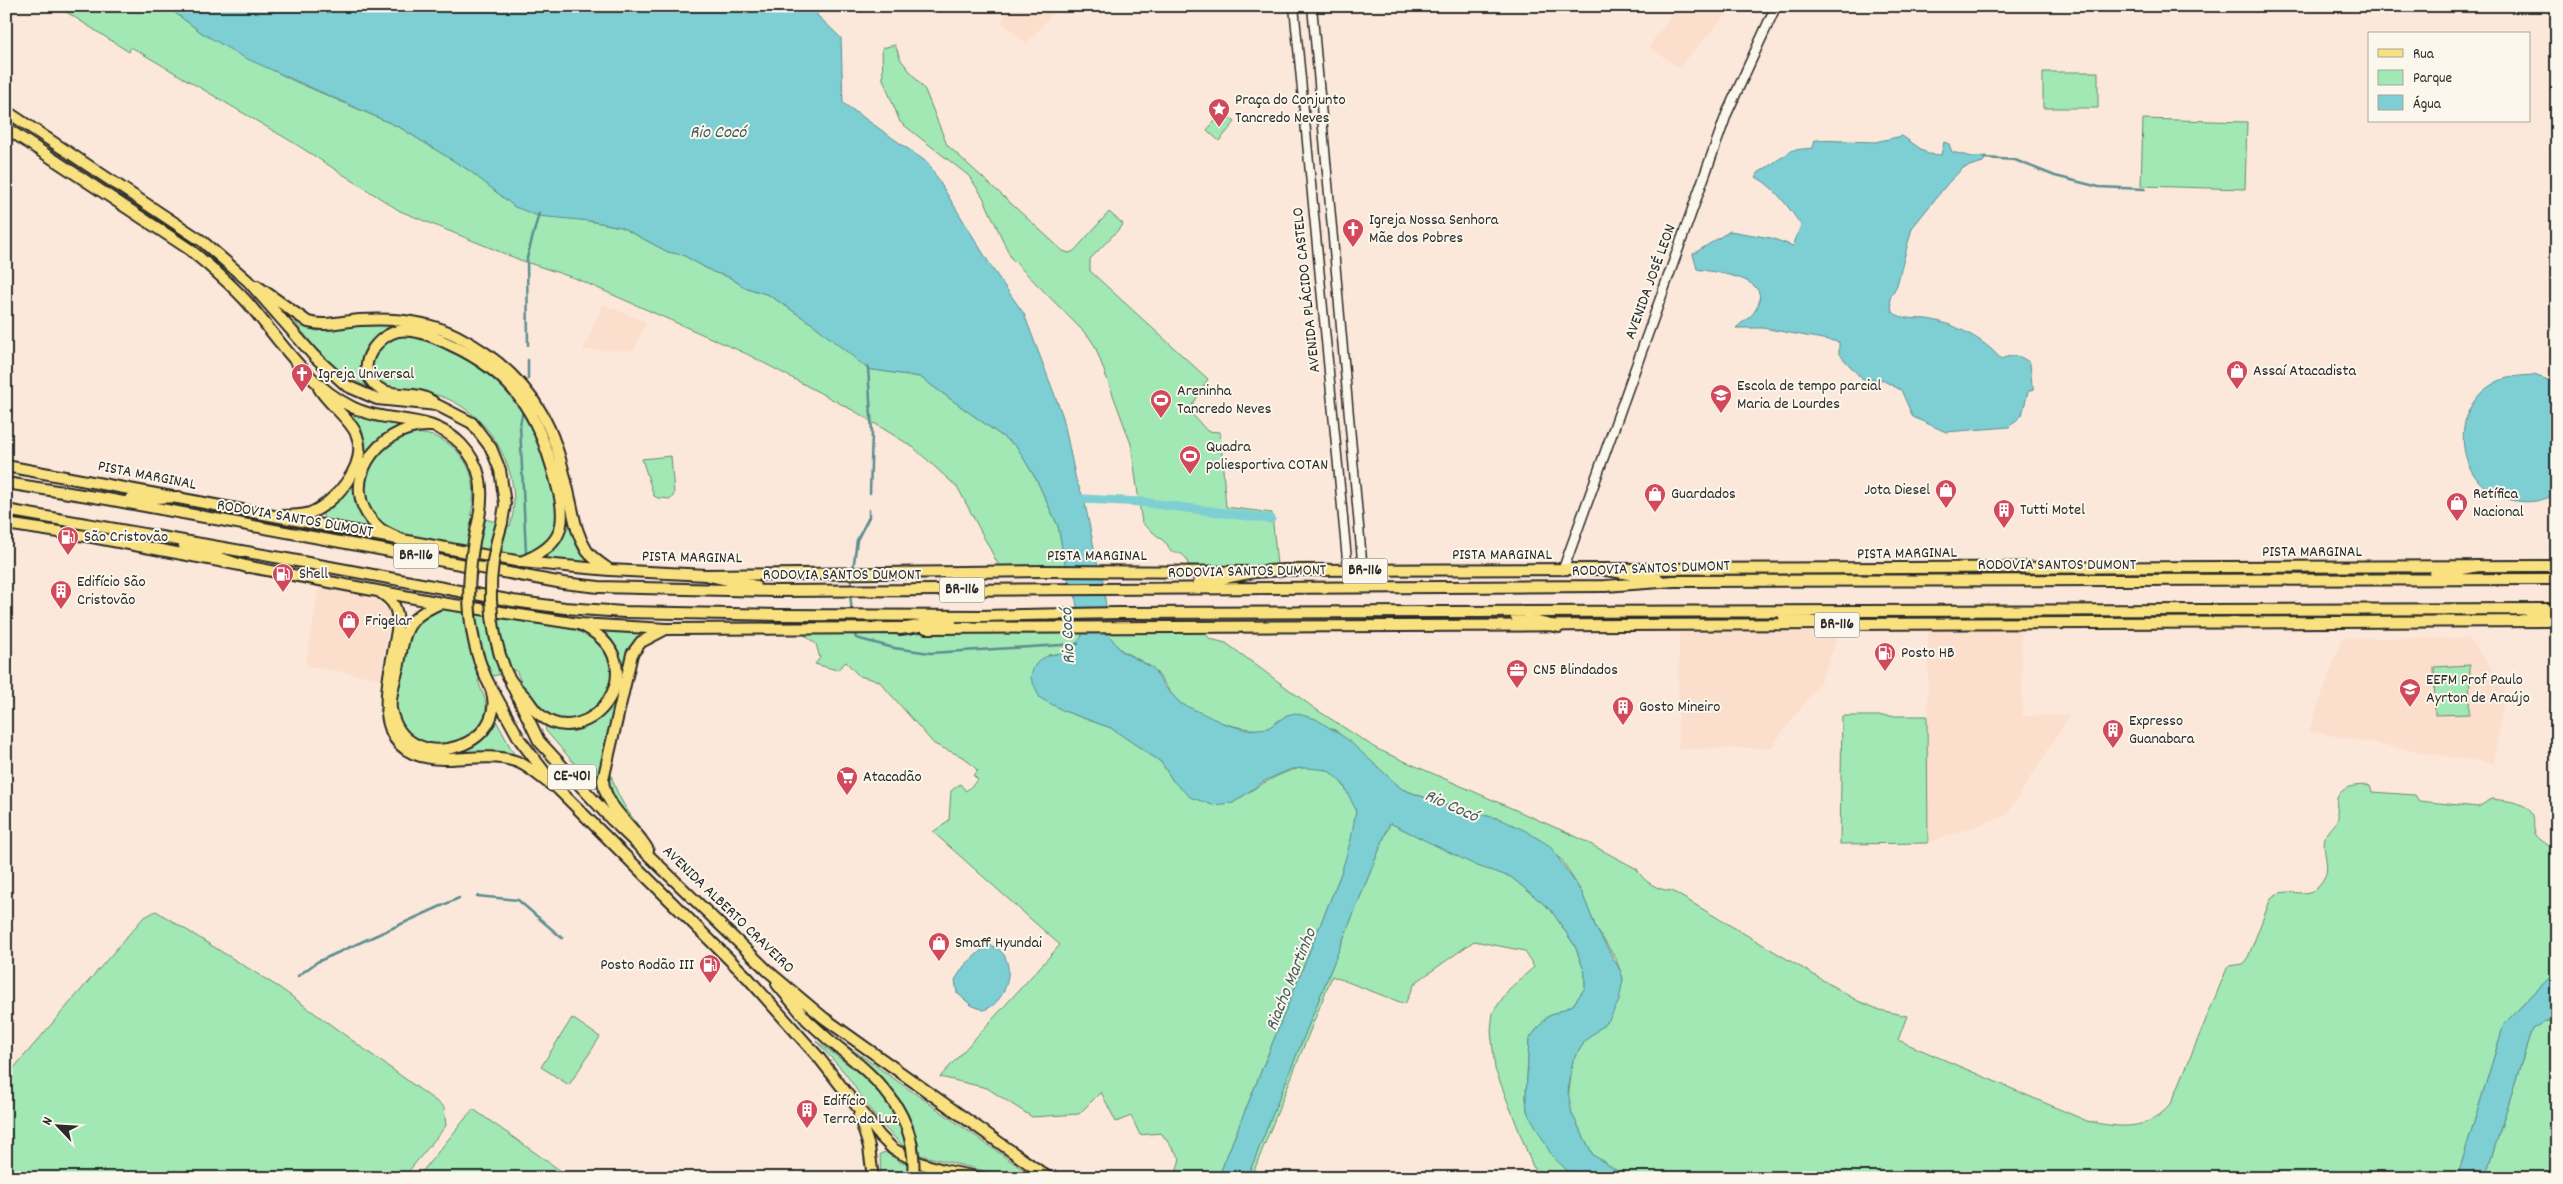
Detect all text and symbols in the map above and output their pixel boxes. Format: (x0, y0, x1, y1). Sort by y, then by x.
legend (2368, 32, 2530, 122)
text: Rua (2413, 44, 2435, 66)
text: Parque (2413, 68, 2453, 90)
place label: Praça do Conjunto Tancredo Neves (1235, 89, 1346, 130)
text: Água (2413, 94, 2442, 116)
place icon: Praça do Conjunto Tancredo Neves (1207, 97, 1231, 128)
water label: Rio Cocó (690, 121, 748, 146)
street label: AVENIDA PLÁCIDO CASTELO (1287, 206, 1327, 374)
place label: Igreja Nossa Senhora Mãe dos Pobres (1369, 209, 1499, 250)
church icon: Igreja Nossa Senhora Mãe dos Pobres (1341, 217, 1365, 248)
street label: AVENIDA JOSÉ LEON (1619, 221, 1683, 343)
shop icon: Assaí Atacadista (2225, 359, 2249, 390)
place label: Assaí Atacadista (2253, 360, 2356, 383)
church icon: Igreja Universal (290, 362, 314, 393)
place label: Igreja Universal (318, 363, 414, 386)
place label: Escola de tempo parcial Maria de Lourdes (1737, 375, 1882, 416)
place label: Areninha Tancredo Neves (1177, 380, 1272, 421)
school or university icon: Escola de tempo parcial Maria de Lourdes (1709, 383, 1733, 414)
sports icon: Areninha Tancredo Neves (1149, 388, 1173, 419)
place label: Quadra poliesportiva COTAN (1206, 436, 1328, 477)
sports icon: Quadra poliesportiva COTAN (1178, 444, 1202, 475)
street label: PISTA MARGINAL (96, 455, 199, 497)
shop icon: Jota Diesel (1934, 478, 1958, 509)
place label: Jota Diesel (1864, 479, 1930, 502)
shop icon: Guardados (1643, 482, 1667, 513)
place label: Guardados (1671, 483, 1736, 506)
place label: Retífica Nacional (2473, 483, 2524, 524)
shop icon: Retífica Nacional (2445, 491, 2469, 522)
street label: RODOVIA SANTOS DUMONT (215, 494, 376, 544)
building icon: Tutti Motel (1992, 498, 2016, 529)
place label: Tutti Motel (2020, 499, 2085, 522)
fuel station icon: São Cristovão (56, 525, 80, 556)
place label: São Cristovão (84, 526, 168, 549)
street label: PISTA MARGINAL (2262, 541, 2363, 564)
street label: PISTA MARGINAL (1857, 542, 1958, 566)
road number: BR-116 (394, 544, 438, 568)
street label: PISTA MARGINAL (1452, 544, 1553, 567)
street label: PISTA MARGINAL (1047, 545, 1148, 568)
street label: PISTA MARGINAL (642, 546, 743, 570)
street label: RODOVIA SANTOS DUMONT (1978, 554, 2137, 577)
street label: RODOVIA SANTOS DUMONT (1571, 555, 1731, 583)
road number: BR-116 (1342, 558, 1388, 584)
street label: RODOVIA SANTOS DUMONT (1168, 559, 1327, 585)
fuel station icon: Shell (271, 562, 295, 593)
place label: Shell (299, 563, 328, 586)
street label: RODOVIA SANTOS DUMONT (763, 564, 922, 587)
place label: Edifício São Cristovão (77, 571, 146, 612)
road number: BR-116 (940, 578, 984, 602)
building icon: Edifício São Cristovão (49, 579, 73, 610)
water label: Rio Cocó (1055, 605, 1083, 665)
shop icon: Frigelar (337, 609, 361, 640)
place label: Frigelar (365, 610, 412, 633)
road number: BR-116 (1814, 612, 1860, 638)
fuel station icon: Posto HB (1873, 641, 1897, 672)
place label: Posto HB (1901, 642, 1955, 665)
office icon: CN5 Blindados (1505, 658, 1529, 689)
place label: CN5 Blindados (1533, 659, 1618, 682)
place label: EEFM Prof Paulo Ayrton de Araújo (2426, 669, 2530, 710)
school or university icon: EEFM Prof Paulo Ayrton de Araújo (2398, 677, 2422, 708)
building icon: Gosto Mineiro (1611, 695, 1635, 726)
place label: Gosto Mineiro (1639, 696, 1720, 719)
place label: Expresso Guanabara (2129, 710, 2195, 751)
building icon: Expresso Guanabara (2101, 718, 2125, 749)
road number: CE-401 (548, 764, 596, 790)
supermarket icon: Atacadão (835, 765, 859, 796)
place label: Atacadão (863, 766, 922, 789)
water label: Rio Cocó (1420, 784, 1484, 831)
street label: AVENIDA ALBERTO CRAVEIRO (657, 841, 799, 979)
water label: Riacho Martinho (1260, 924, 1324, 1035)
shop icon: Smaff Hyundai (927, 931, 951, 962)
place label: Smaff Hyundai (955, 932, 1042, 955)
fuel station icon: Posto Rodão III (698, 953, 722, 984)
place label: Posto Rodão III (600, 954, 694, 977)
place label: Edifício Terra da Luz (823, 1090, 898, 1131)
building icon: Edifício Terra da Luz (795, 1098, 819, 1129)
north arrow (32, 1102, 82, 1152)
text: N (38, 1114, 59, 1129)

